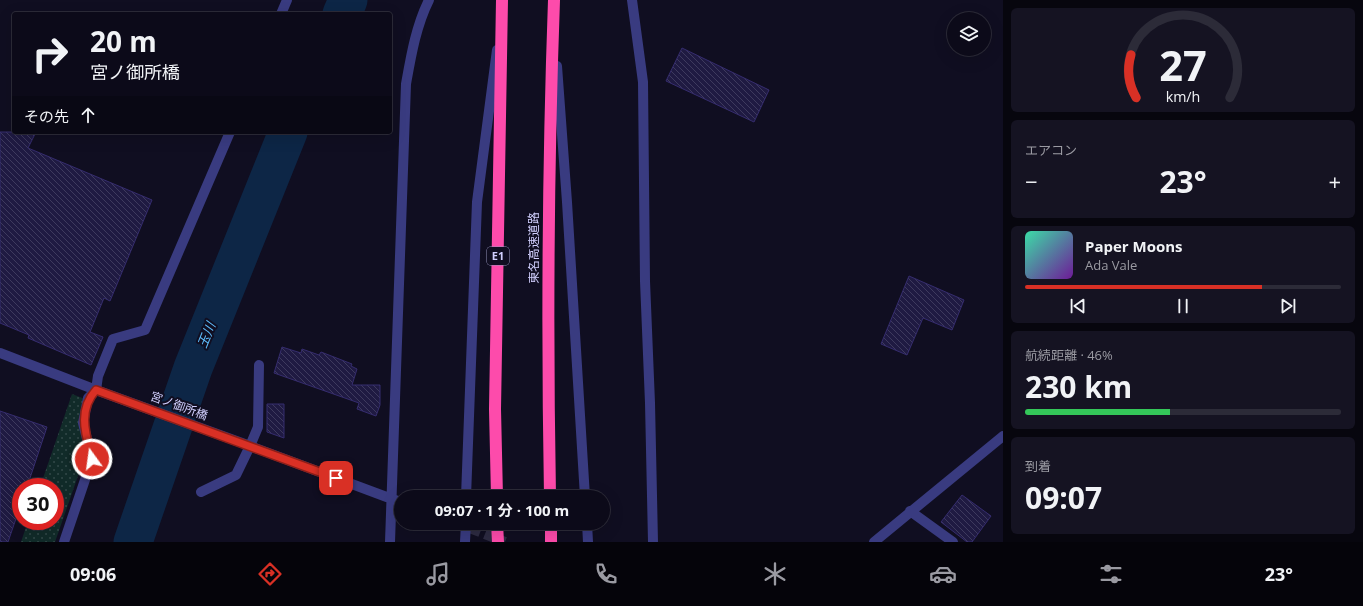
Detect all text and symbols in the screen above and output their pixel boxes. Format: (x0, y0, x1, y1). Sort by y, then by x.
map controls (947, 12, 991, 56)
button: layers (947, 12, 991, 56)
text: 20 m (90, 22, 157, 60)
icon: right (24, 28, 76, 80)
text: 27 (1159, 37, 1207, 93)
text: 宮ノ御所橋 (90, 60, 180, 84)
text: km/h (1166, 87, 1200, 106)
icon: ahead (77, 104, 99, 126)
text: その先 (24, 106, 69, 126)
text: エアコン (1025, 141, 1077, 159)
text: 23° (1159, 161, 1207, 202)
text: − (1025, 166, 1038, 196)
text: + (1328, 166, 1341, 196)
street label: 東名高速道路 (525, 212, 542, 284)
text: Paper Moons (1085, 236, 1183, 256)
road number: E1 (487, 247, 509, 265)
text: Ada Vale (1085, 256, 1137, 274)
icon: previous (1067, 295, 1089, 317)
icon: pause (1172, 295, 1194, 317)
icon: next (1277, 295, 1299, 317)
water label: 玉川 (193, 318, 220, 350)
text: 航続距離 · 46% (1025, 346, 1113, 364)
text: 230 km (1025, 366, 1132, 407)
street label: 宮ノ御所橋 (148, 387, 210, 424)
position arrow (71, 438, 113, 480)
text: 到着 (1025, 457, 1051, 475)
pin (319, 461, 353, 495)
icon: arrive (325, 467, 347, 489)
text: 09:07 (1025, 477, 1102, 518)
speed limit sign: 30 (12, 478, 64, 530)
text: 09:07 · 1 分 · 100 m (435, 500, 569, 520)
icon: directions (256, 560, 284, 588)
icon: music (424, 560, 452, 588)
icon: phone (592, 560, 620, 588)
icon: climate (761, 560, 789, 588)
icon: car (929, 560, 957, 588)
icon: filters (1097, 560, 1125, 588)
text: 09:06 (70, 562, 116, 586)
text: 23° (1265, 562, 1293, 586)

